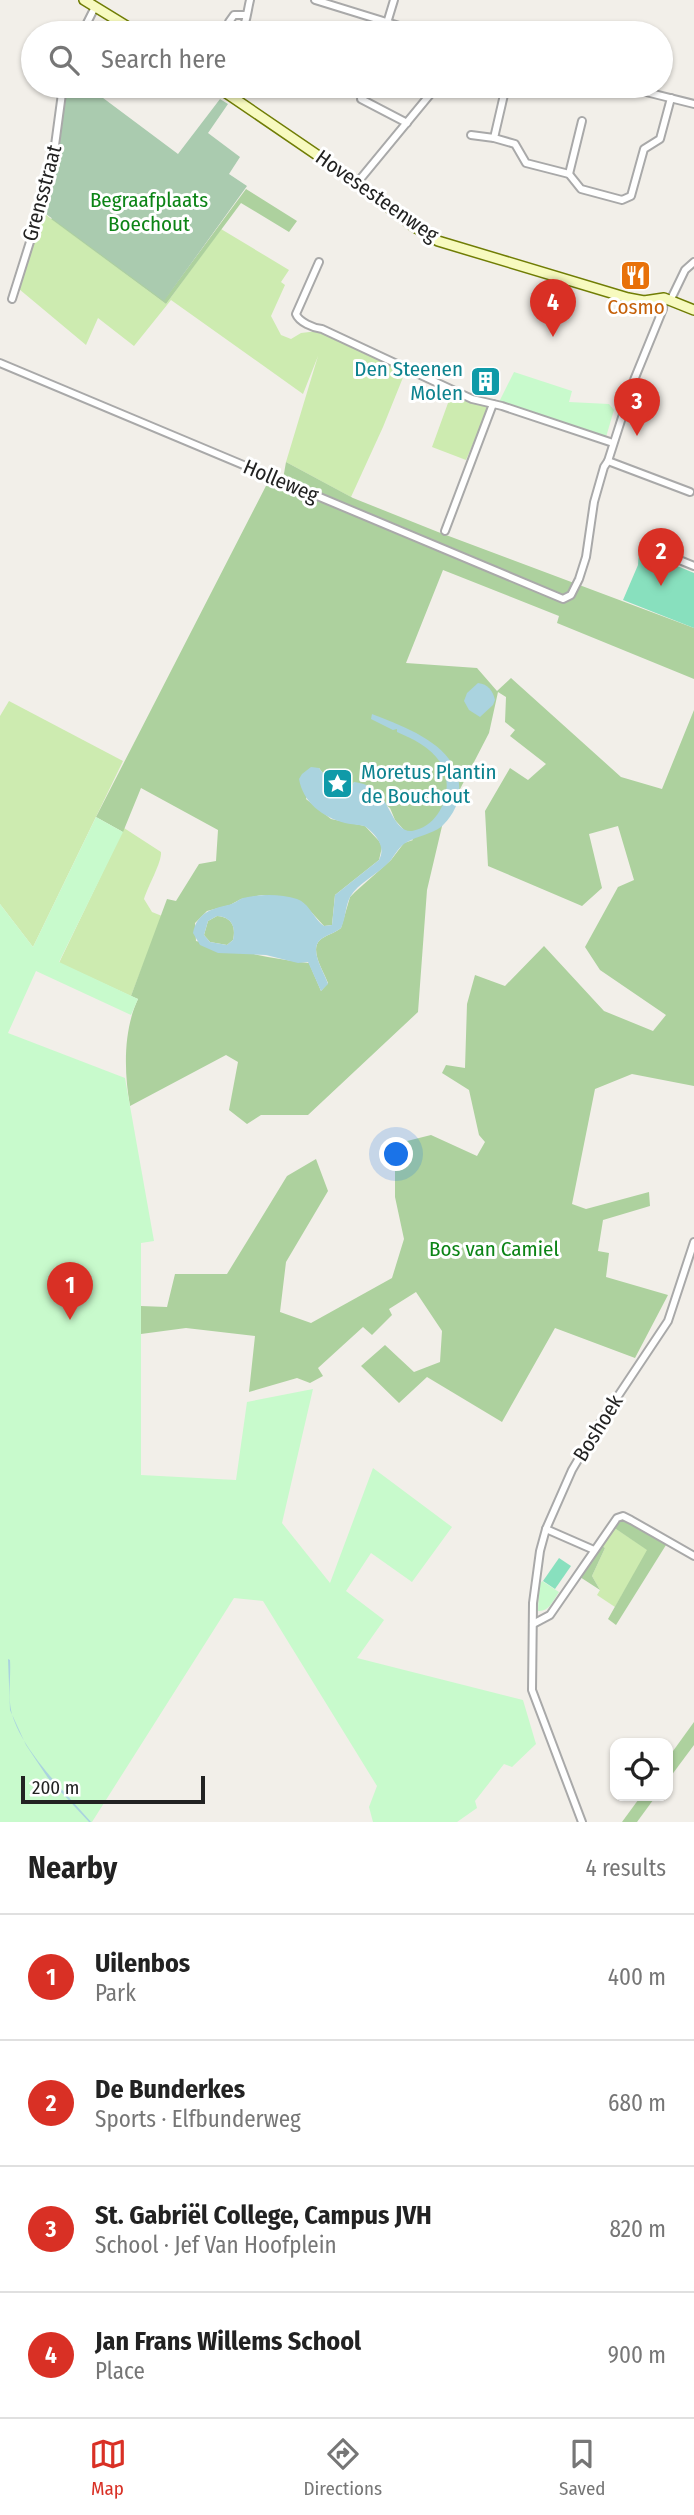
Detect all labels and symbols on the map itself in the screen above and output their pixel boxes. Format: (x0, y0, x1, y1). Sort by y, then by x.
street label: Grensstraat (17, 142, 67, 244)
street label: Hovesesteenweg (311, 144, 444, 248)
park label: Begraafplaats Boechout (90, 187, 208, 237)
restaurant icon: Cosmo (619, 258, 653, 292)
pin: 4 (530, 279, 576, 337)
place label: Cosmo (607, 294, 665, 320)
place label: Den Steenen Molen (354, 356, 463, 406)
building icon: Den Steenen Molen (469, 364, 503, 398)
pin: 3 (614, 378, 660, 436)
street label: Holleweg (239, 454, 323, 508)
pin: 2 (638, 528, 684, 586)
place label: Moretus Plantin de Bouchout (361, 759, 497, 809)
place icon: Moretus Plantin de Bouchout (321, 767, 355, 801)
your location (379, 1137, 413, 1171)
park label: Bos van Camiel (429, 1236, 559, 1262)
pin: 1 (47, 1262, 93, 1320)
street label: Boshoek (567, 1390, 629, 1466)
scale bar (21, 1773, 205, 1805)

